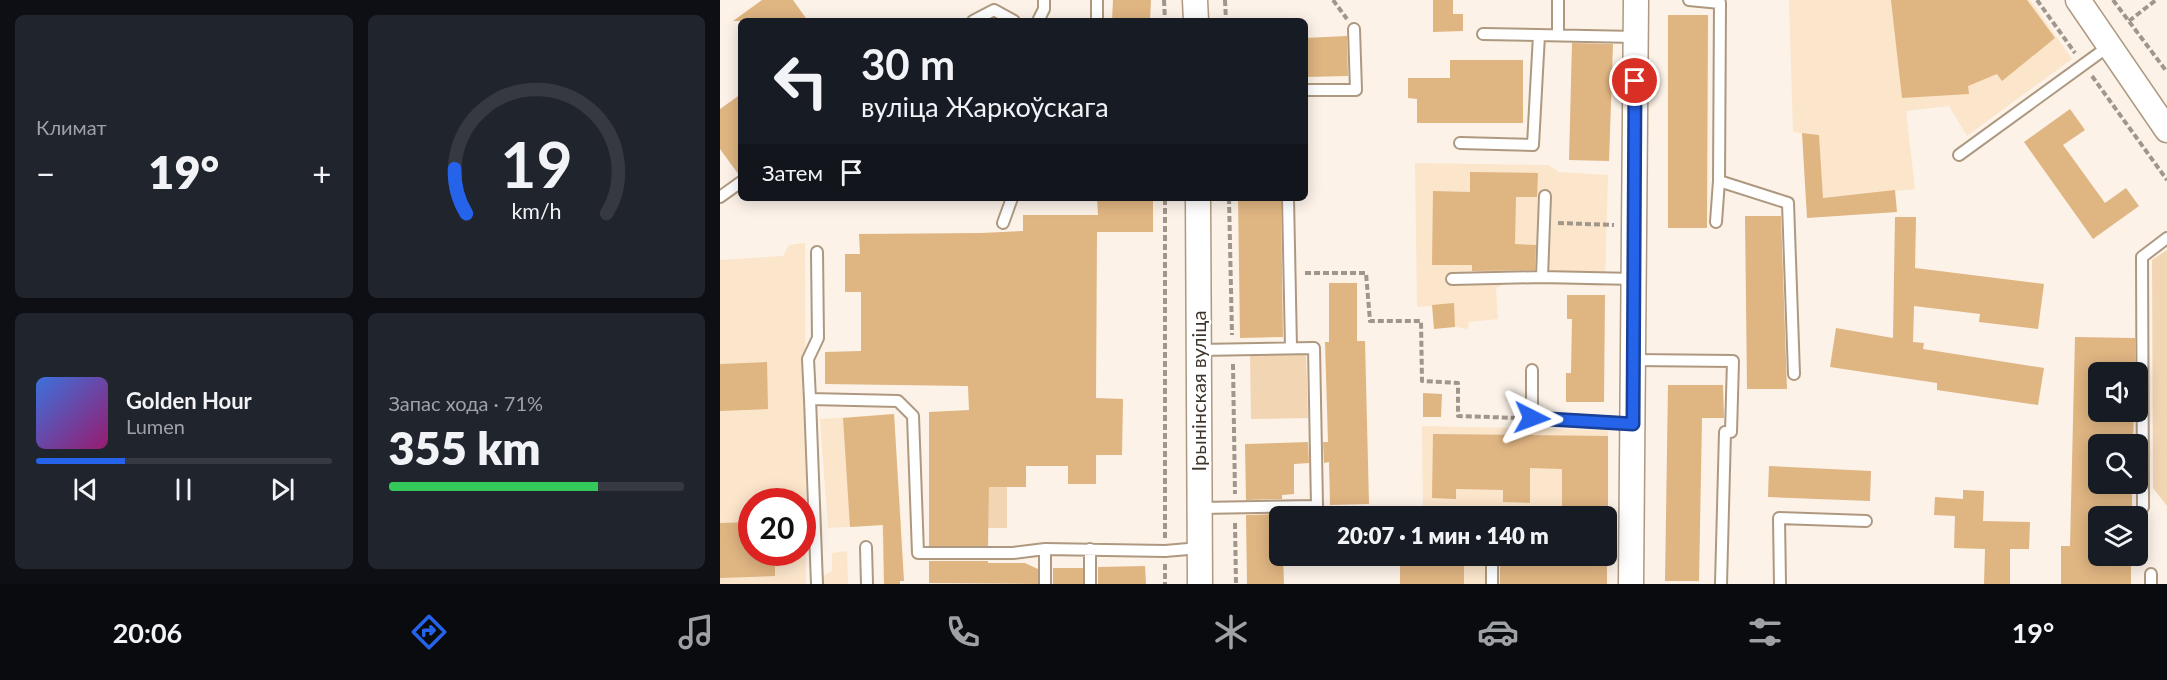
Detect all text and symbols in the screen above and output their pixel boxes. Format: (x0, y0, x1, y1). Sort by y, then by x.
text: 30 m (861, 39, 955, 89)
icon: left (762, 42, 840, 120)
pin (1609, 55, 1660, 106)
icon: arrive (1618, 64, 1651, 97)
text: вуліца Жаркоўскага (861, 90, 1109, 123)
text: Климат (36, 115, 107, 139)
text: 19 (500, 126, 572, 201)
text: 19° (148, 145, 219, 199)
text: − (36, 153, 55, 193)
text: + (312, 153, 331, 193)
icon: arrive (835, 156, 868, 189)
text: Затем (762, 159, 823, 186)
text: km/h (511, 198, 561, 224)
street label: Ірынінская вуліца (1186, 311, 1210, 471)
map controls (2088, 362, 2148, 566)
button: sound (2088, 362, 2148, 422)
position arrow (1500, 386, 1564, 450)
text: Golden Hour (126, 387, 252, 414)
text: Запас хода · 71% (389, 391, 543, 415)
text: Lumen (126, 414, 185, 438)
text: 355 km (389, 421, 541, 475)
button: search (2088, 434, 2148, 494)
icon: previous (69, 473, 102, 506)
icon: pause (167, 473, 200, 506)
icon: next (266, 473, 299, 506)
speed limit sign: 20 (738, 488, 816, 566)
button: layers (2088, 506, 2148, 566)
text: 20:07 · 1 мин · 140 m (1337, 522, 1549, 549)
icon: directions (408, 611, 450, 653)
icon: music (675, 611, 717, 653)
icon: phone (942, 611, 984, 653)
icon: climate (1210, 611, 1252, 653)
icon: car (1477, 611, 1519, 653)
icon: filters (1744, 611, 1786, 653)
text: 20:06 (113, 616, 182, 649)
text: 19° (2012, 616, 2054, 649)

